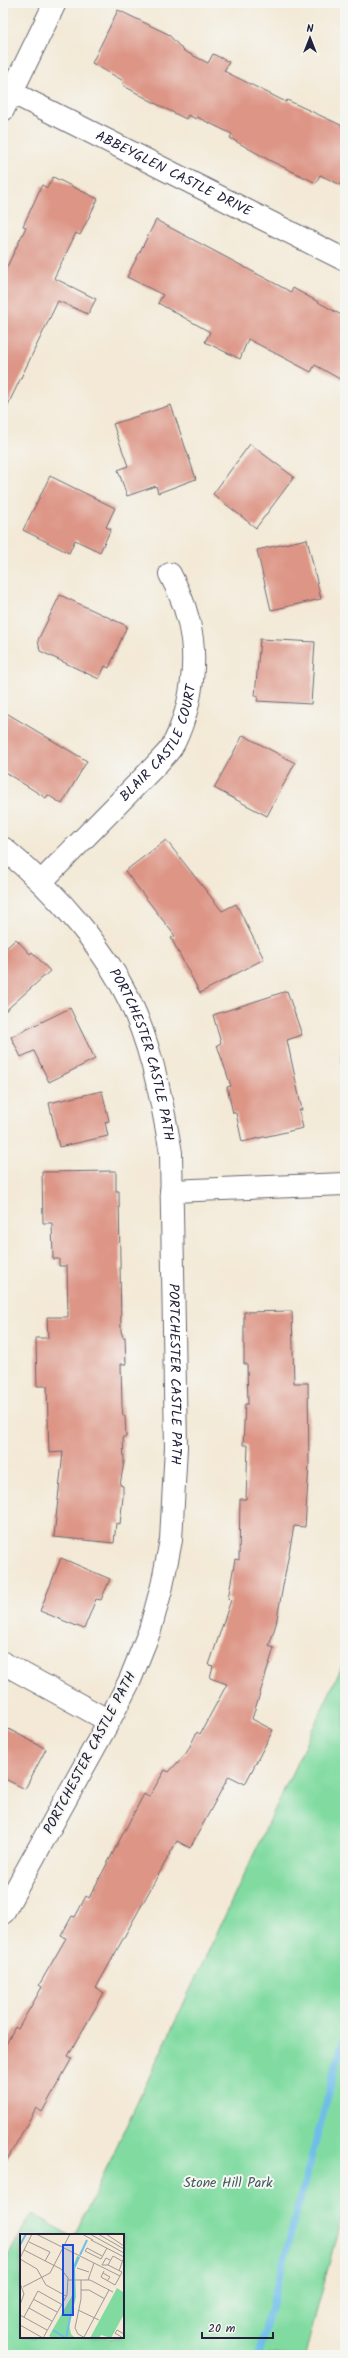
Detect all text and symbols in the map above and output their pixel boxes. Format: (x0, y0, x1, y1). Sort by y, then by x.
north arrow (290, 18, 330, 58)
text: N (307, 20, 314, 38)
street label: ABBEYGLEN CASTLE DRIVE (92, 125, 256, 223)
street label: BLAIR CASTLE COURT (115, 681, 203, 807)
street label: PORTCHESTER CASTLE PATH (103, 964, 180, 1143)
street label: PORTCHESTER CASTLE PATH (162, 1283, 187, 1465)
street label: PORTCHESTER CASTLE PATH (38, 1668, 142, 1838)
park label: Stone Hill Park (183, 2172, 273, 2194)
inset map (20, 2234, 124, 2338)
scale bar (202, 2314, 273, 2340)
text: 20 m (208, 2319, 236, 2338)

